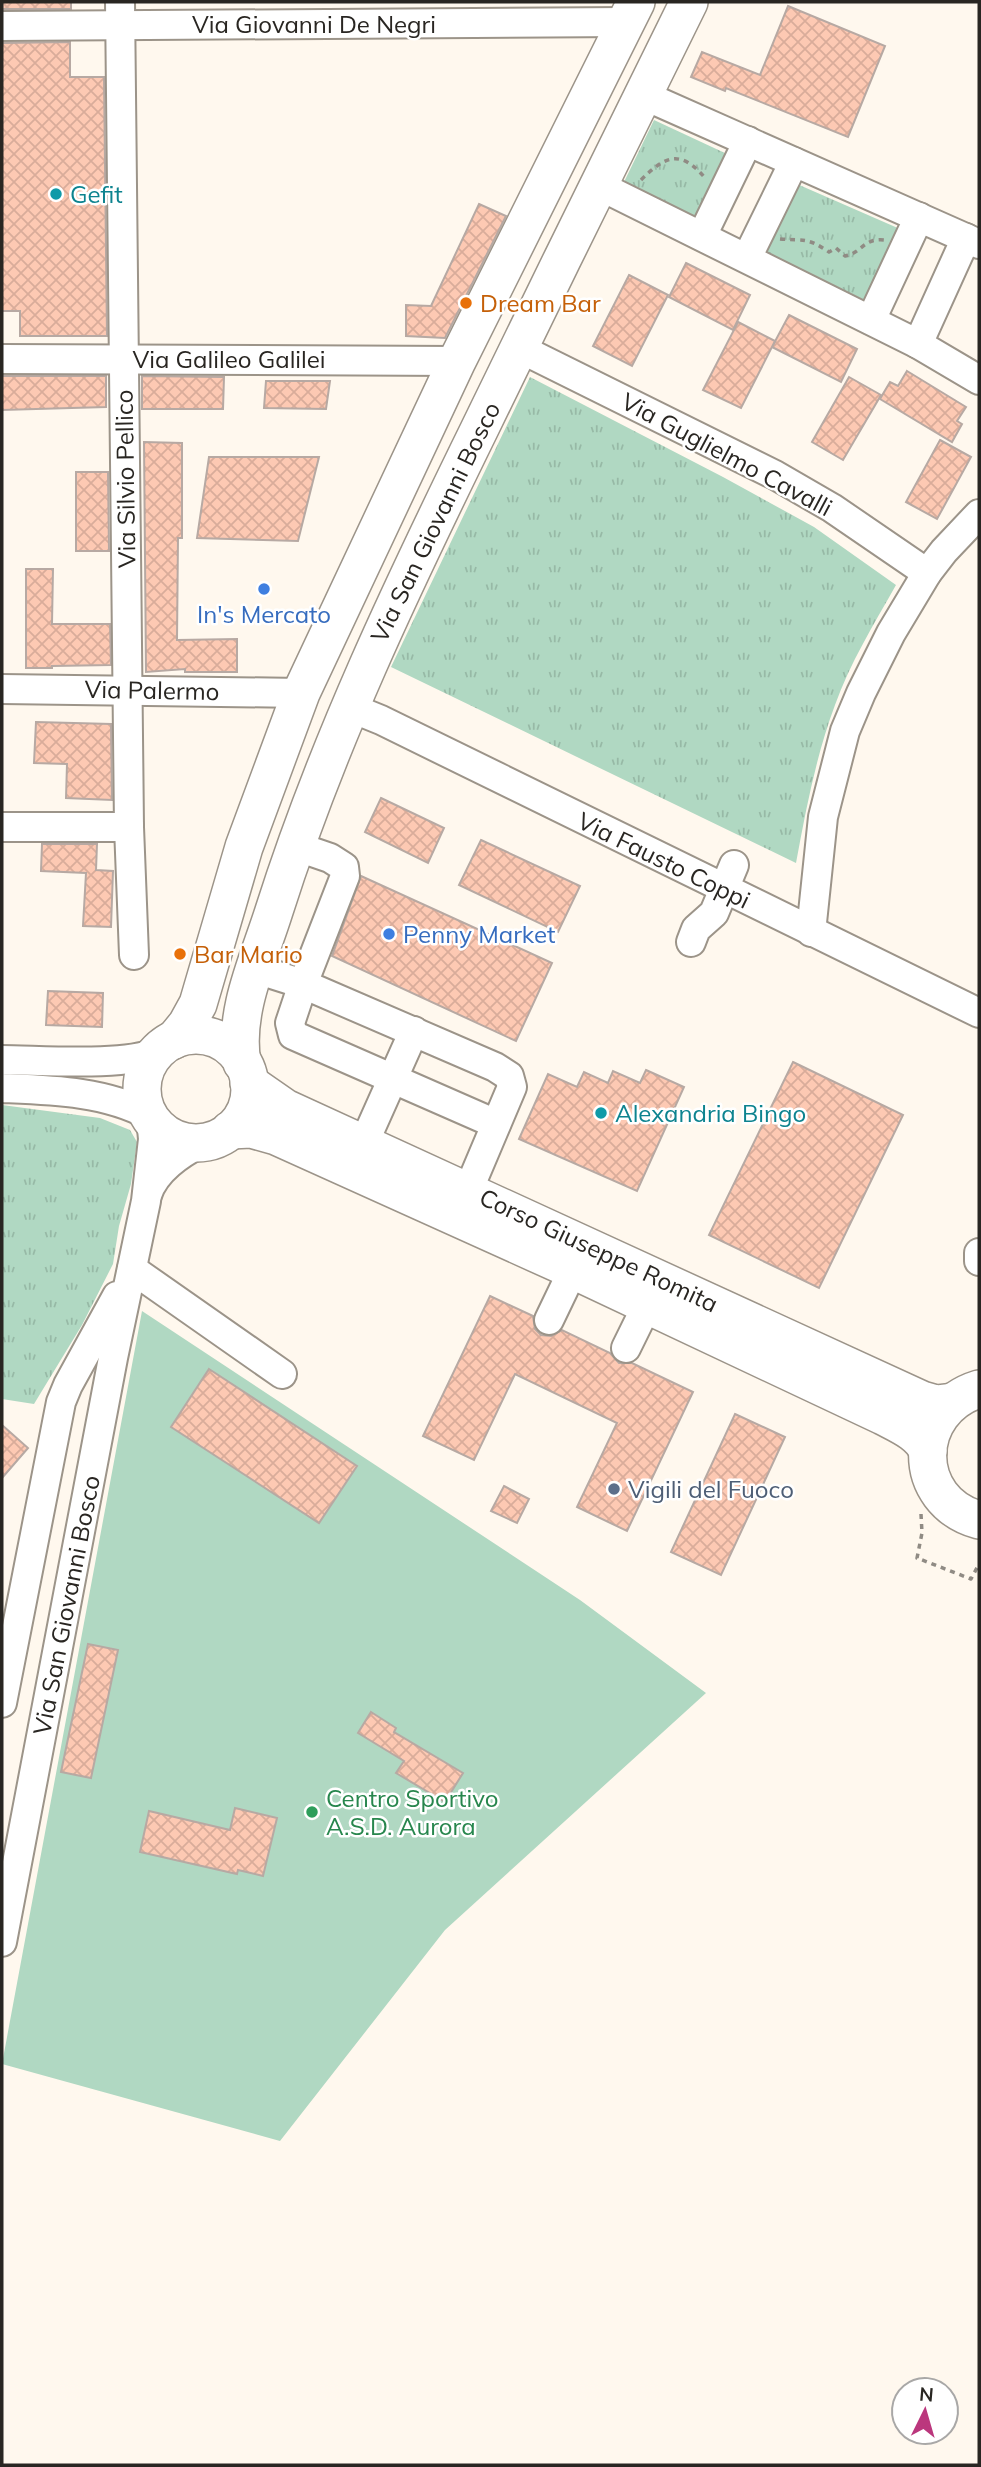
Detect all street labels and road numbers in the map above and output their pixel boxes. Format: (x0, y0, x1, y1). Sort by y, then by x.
street label: Via Giovanni De Negri (192, 9, 436, 39)
street label: Via Galileo Galilei (132, 344, 326, 374)
street label: Via Guglielmo Cavalli (616, 386, 838, 522)
street label: Via Silvio Pellico (108, 389, 142, 569)
street label: Via San Giovanni Bosco (364, 397, 506, 647)
street label: Via Palermo (84, 674, 220, 706)
street label: Via Fausto Coppi (573, 805, 755, 915)
street label: Corso Giuseppe Romita (475, 1182, 723, 1318)
street label: Via San Giovanni Bosco (26, 1473, 106, 1737)

